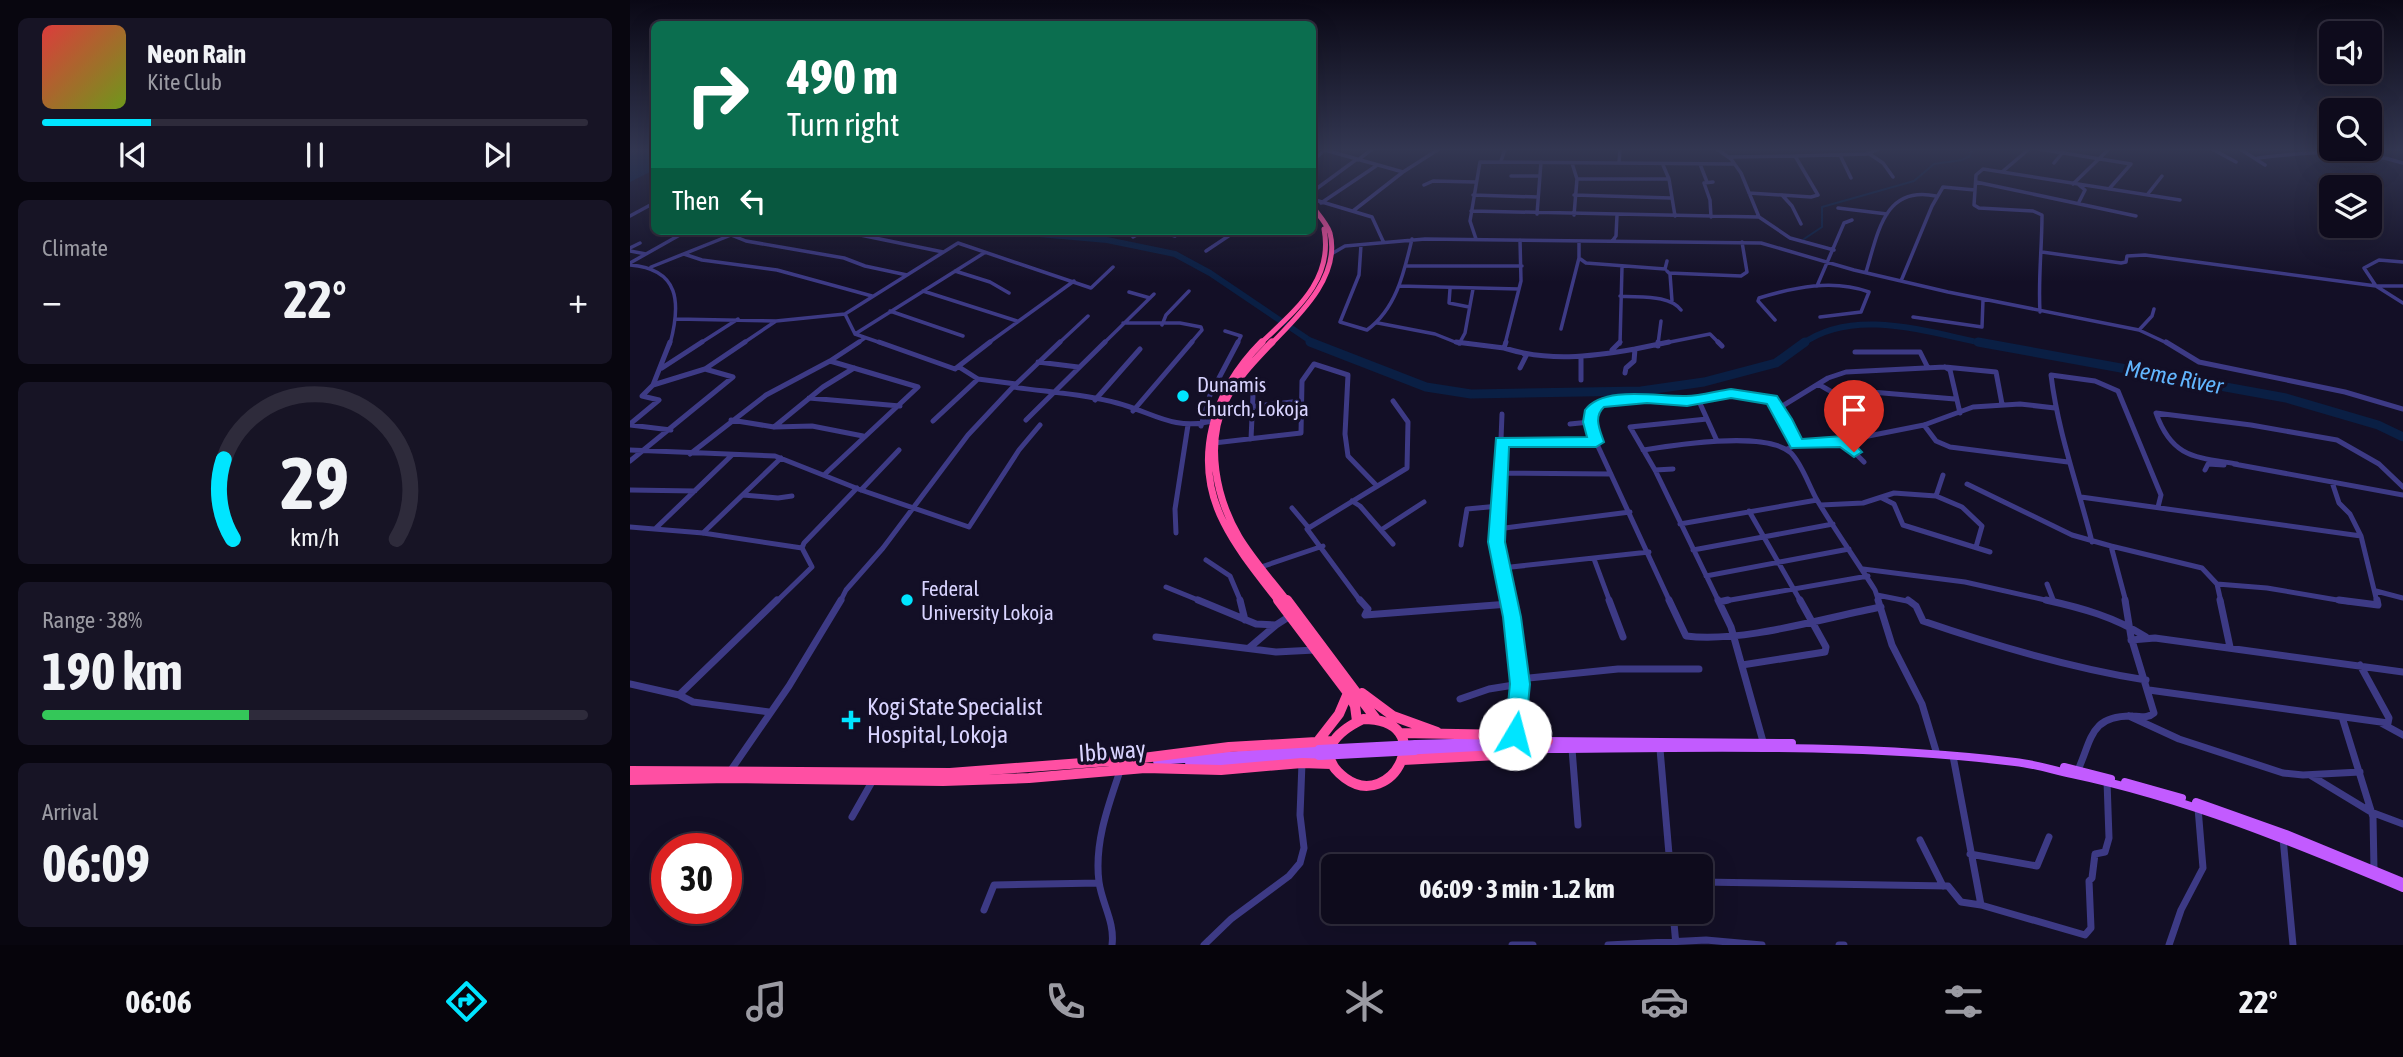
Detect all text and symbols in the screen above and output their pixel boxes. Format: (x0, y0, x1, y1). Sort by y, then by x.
map controls (2319, 21, 2382, 238)
button: sound (2319, 21, 2382, 84)
text: Neon Rain (147, 39, 246, 69)
text: 490 m (787, 48, 898, 104)
icon: right (672, 49, 763, 140)
text: Kite Club (147, 69, 222, 95)
button: search (2319, 98, 2382, 161)
text: Turn right (787, 106, 900, 143)
icon: previous (114, 136, 152, 174)
icon: pause (296, 136, 334, 174)
icon: next (478, 136, 516, 174)
button: layers (2319, 175, 2382, 238)
icon: left (734, 182, 772, 220)
text: Then (672, 186, 720, 216)
text: Climate (42, 235, 108, 261)
text: 22° (283, 269, 347, 329)
text: − (42, 278, 62, 321)
text: + (568, 278, 588, 321)
water label: Meme River (2123, 355, 2226, 399)
place label: Dunamis Church, Lokoja (1197, 372, 1309, 420)
pin (1824, 380, 1884, 452)
marker: Dunamis Church, Lokoja (1175, 388, 1191, 404)
icon: arrive (1835, 391, 1873, 429)
text: 29 (281, 441, 349, 524)
text: km/h (290, 522, 340, 550)
place label: Federal University Lokoja (921, 576, 1054, 624)
marker: Federal University Lokoja (899, 592, 915, 608)
text: Range · 38% (42, 607, 142, 633)
text: 190 km (42, 641, 183, 701)
place label: Kogi State Specialist Hospital, Lokoja (867, 693, 1043, 748)
position arrow (1478, 697, 1552, 771)
marker: Kogi State Specialist Hospital, Lokoja (841, 710, 861, 730)
street label: Ibb way (1077, 735, 1147, 767)
text: Arrival (42, 799, 98, 825)
text: 06:09 (42, 833, 150, 893)
speed limit sign: 30 (651, 833, 742, 924)
text: 06:09 · 3 min · 1.2 km (1419, 874, 1615, 904)
icon: directions (442, 977, 491, 1026)
icon: music (742, 977, 791, 1026)
icon: phone (1041, 977, 1090, 1026)
icon: climate (1340, 977, 1389, 1026)
icon: car (1640, 977, 1689, 1026)
icon: filters (1939, 977, 1988, 1026)
text: 06:06 (125, 983, 192, 1020)
text: 22° (2239, 983, 2278, 1020)

